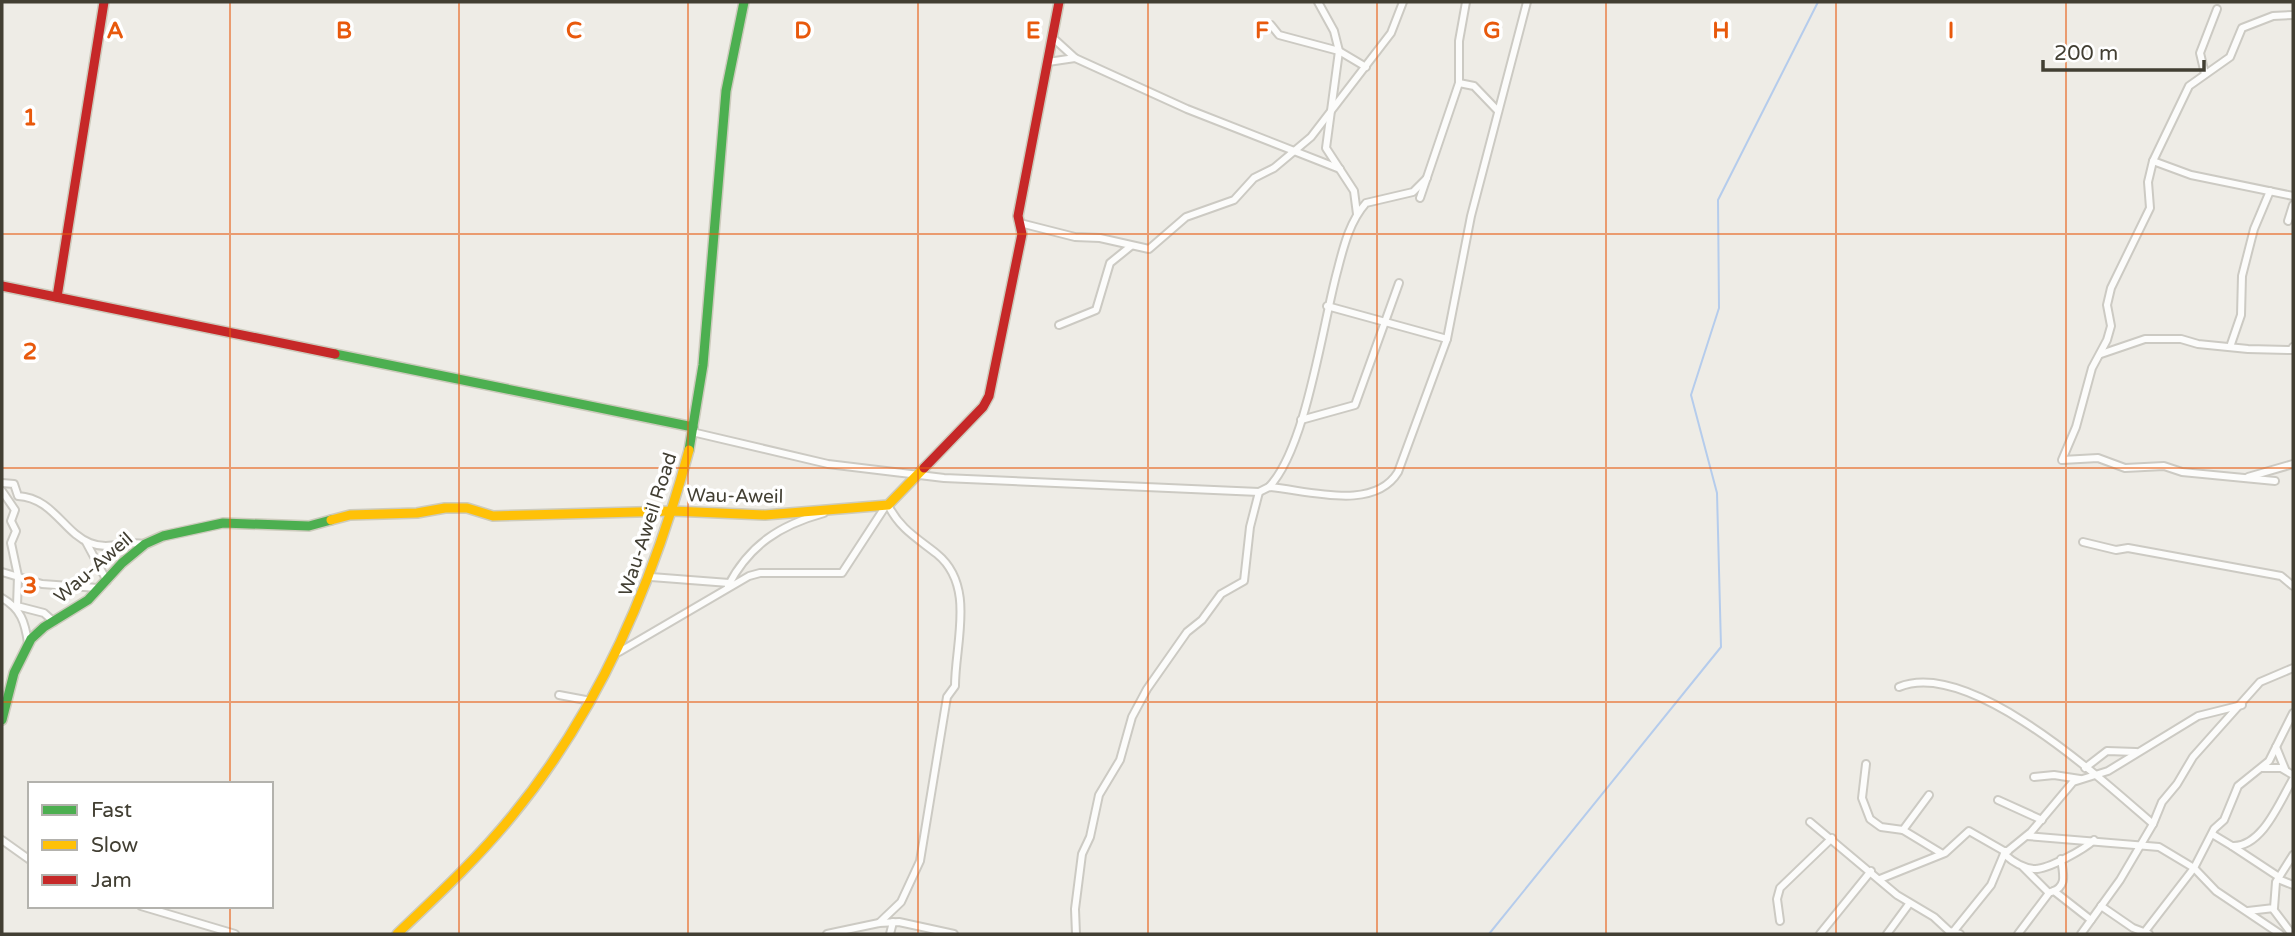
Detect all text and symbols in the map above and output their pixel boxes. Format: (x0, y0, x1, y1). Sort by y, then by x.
text: A (106, 17, 124, 45)
text: B (336, 17, 352, 45)
text: C (566, 17, 582, 45)
text: D (794, 17, 812, 45)
text: E (1026, 17, 1040, 45)
text: F (1255, 17, 1269, 45)
text: G (1483, 17, 1501, 45)
text: H (1712, 17, 1730, 45)
text: I (1948, 17, 1954, 45)
scale bar (2043, 28, 2204, 72)
text: 200 m (2054, 41, 2118, 66)
text: 1 (23, 104, 37, 132)
text: 2 (23, 338, 37, 366)
street label: Wau-Aweil Road (614, 450, 681, 599)
street label: Wau-Aweil (686, 484, 784, 508)
street label: Wau-Aweil (50, 528, 137, 608)
text: 3 (23, 572, 37, 600)
legend (28, 782, 273, 908)
text: Fast (91, 798, 132, 823)
text: Slow (91, 833, 139, 858)
text: Jam (91, 868, 132, 893)

